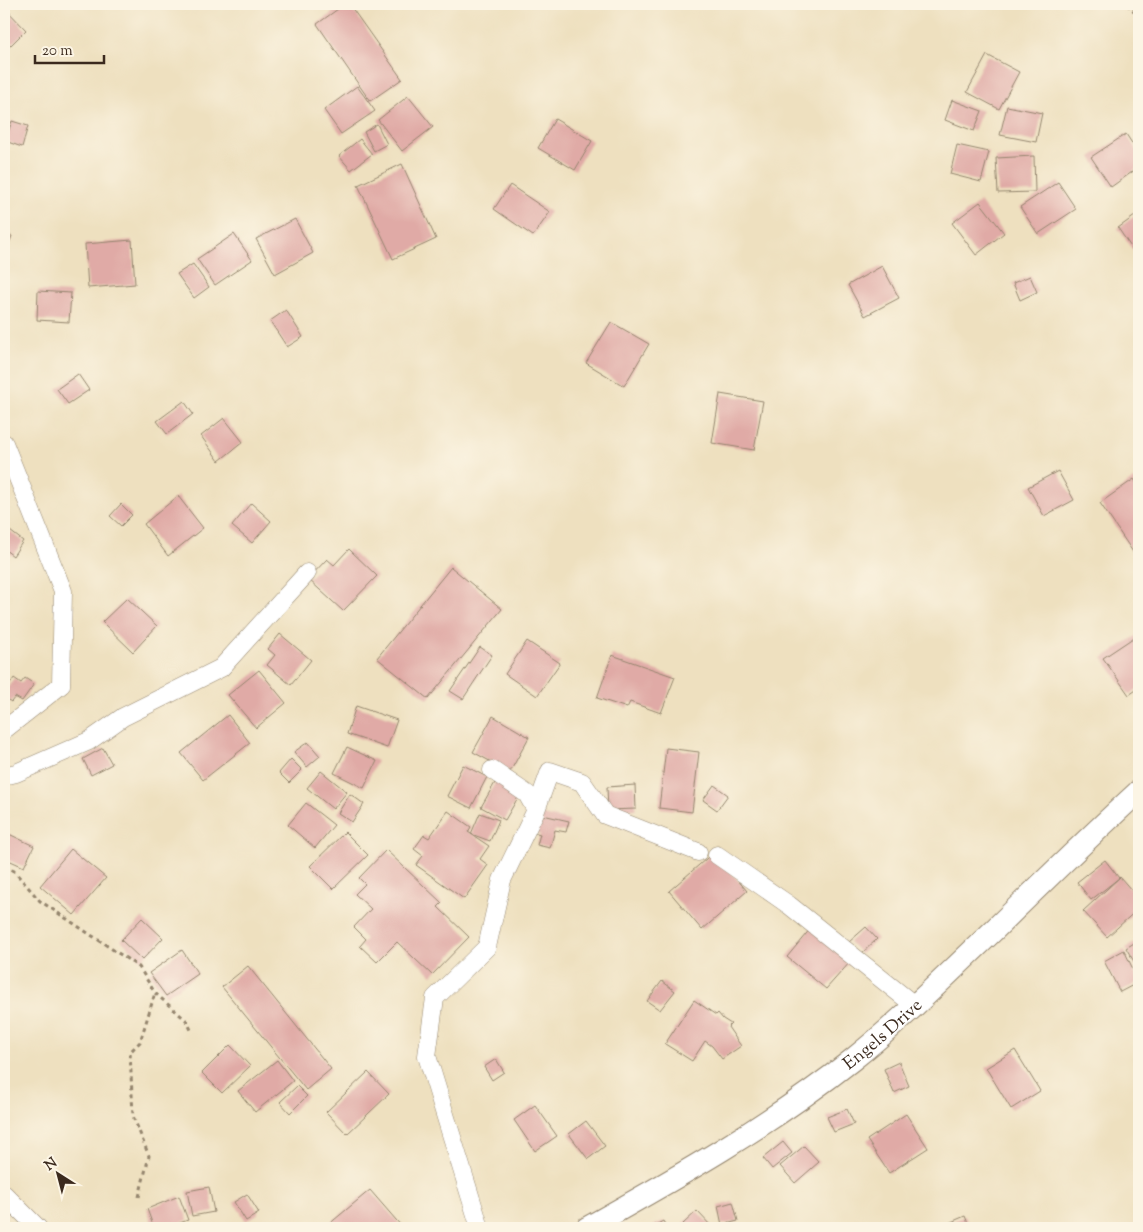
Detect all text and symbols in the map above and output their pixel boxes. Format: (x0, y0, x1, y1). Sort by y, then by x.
scale bar (35, 32, 104, 64)
text: 20 m (42, 41, 73, 62)
street label: Engels Drive (838, 994, 929, 1077)
north arrow (32, 1150, 82, 1200)
text: N (41, 1154, 62, 1176)

